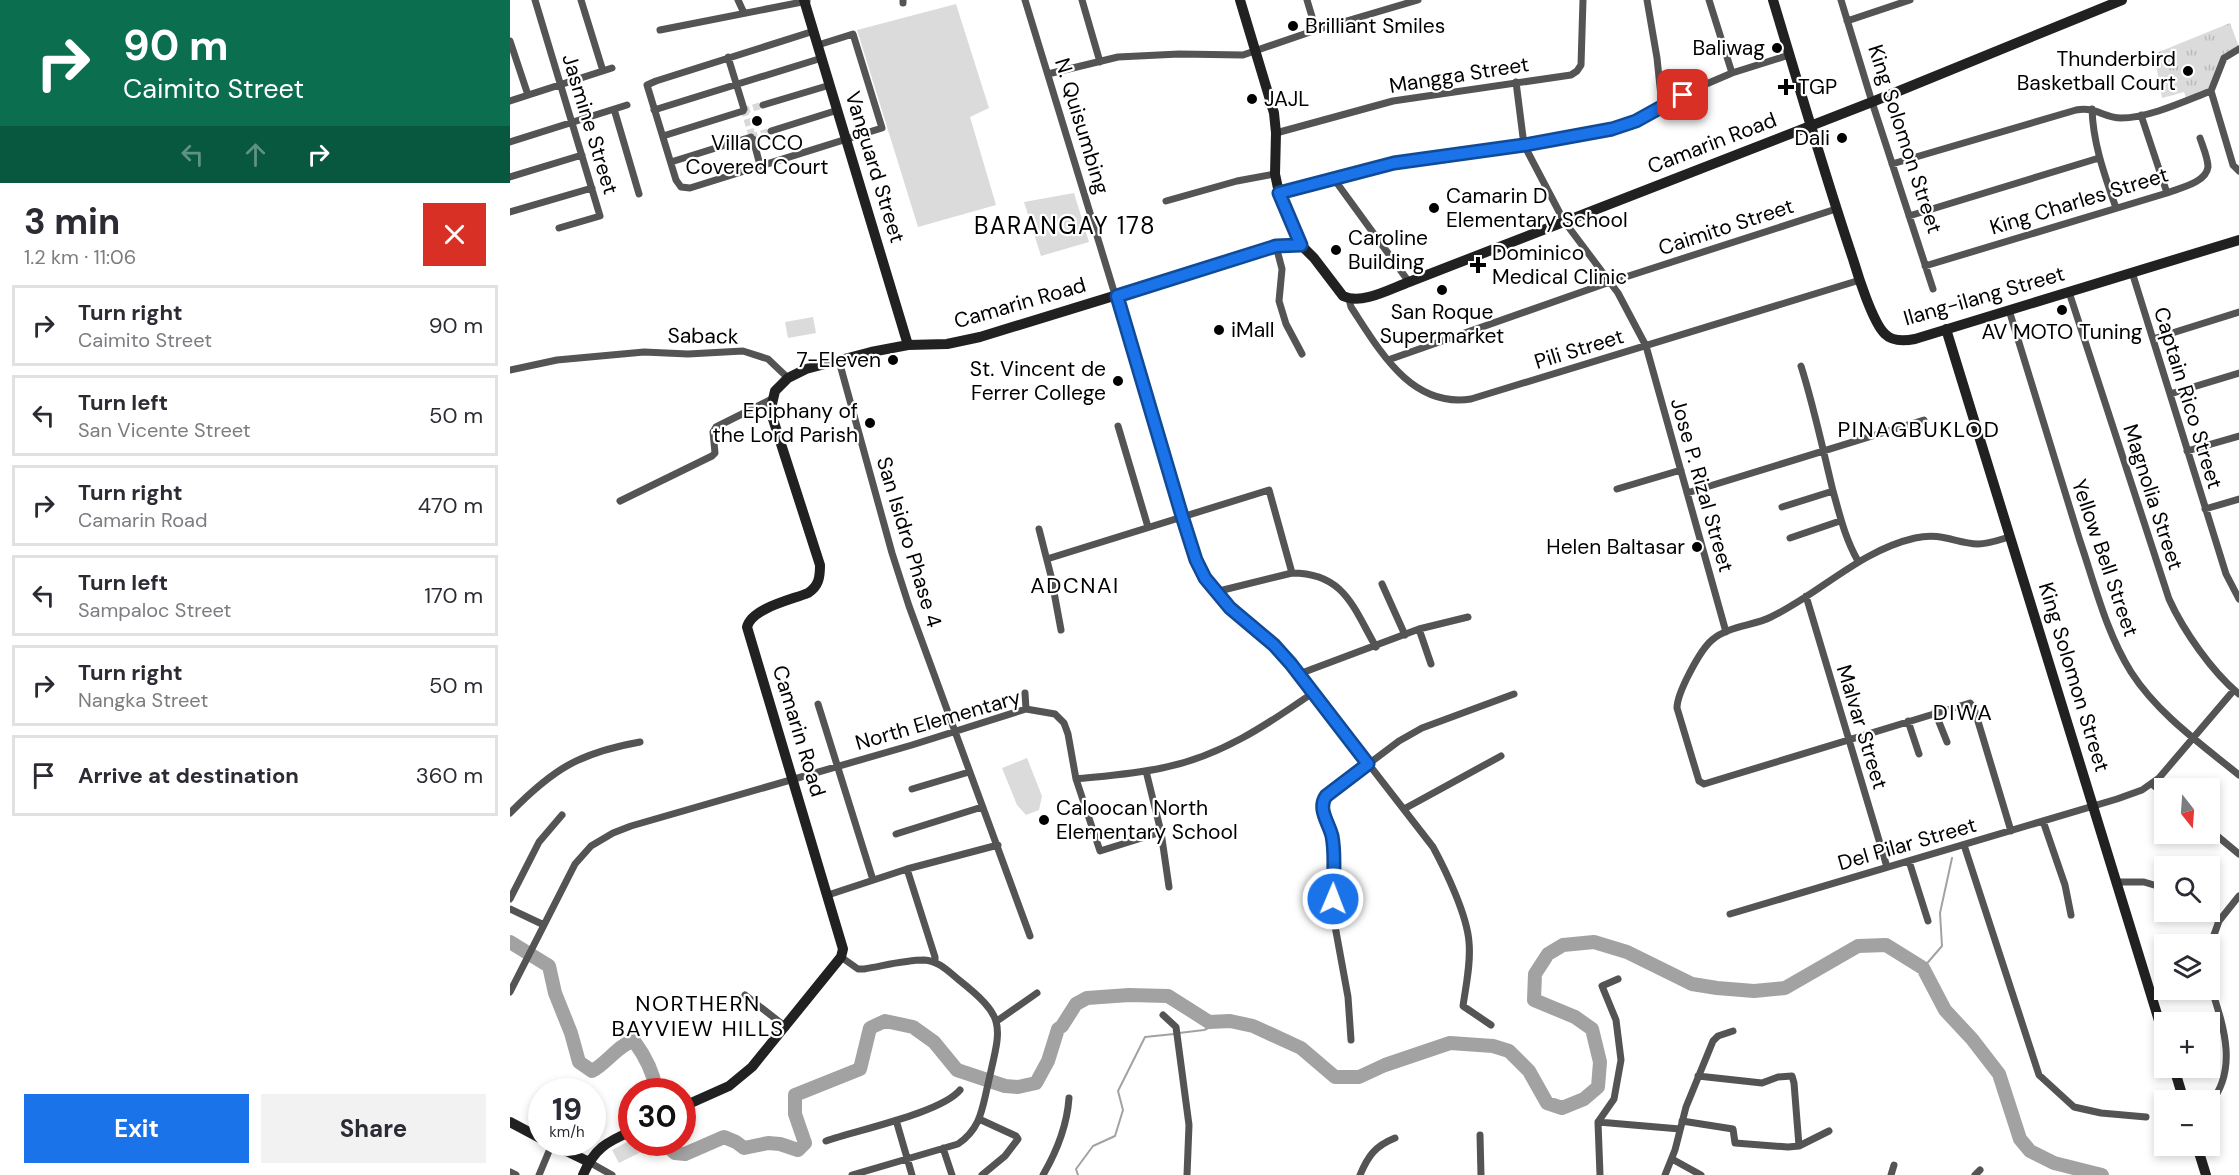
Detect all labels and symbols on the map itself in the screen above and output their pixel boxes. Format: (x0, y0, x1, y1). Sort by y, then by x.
place label: Brilliant Smiles (1305, 12, 1445, 40)
marker: Brilliant Smiles (1286, 19, 1300, 33)
place label: Baliwag (1692, 34, 1765, 62)
marker: Baliwag (1770, 41, 1784, 55)
street label: King Solomon Street (1861, 41, 1949, 237)
place label: Thunderbird Basketball Court (2017, 45, 2176, 97)
street label: Jasmine Street (555, 50, 625, 198)
street label: Mangga Street (1387, 50, 1531, 100)
street label: N. Quisumbing (1048, 55, 1116, 198)
marker: Thunderbird Basketball Court (2181, 64, 2195, 78)
pin (1657, 69, 1708, 120)
place label: TGP (1798, 73, 1837, 101)
marker: TGP (1779, 80, 1793, 94)
place label: JAJL (1264, 85, 1309, 113)
street label: Vanguard Street (839, 88, 911, 246)
marker: JAJL (1245, 92, 1259, 106)
street label: Camarin Road (1644, 106, 1780, 180)
marker: Villa CCO Covered Court (750, 114, 764, 128)
place label: Dali (1794, 124, 1830, 152)
place label: Villa CCO Covered Court (685, 129, 829, 181)
marker: Dali (1835, 131, 1849, 145)
street label: King Charles Street (1986, 161, 2172, 241)
place label: Camarin D Elementary School (1446, 182, 1628, 234)
street label: Caimito Street (1655, 192, 1797, 262)
marker: Camarin D Elementary School (1427, 201, 1441, 215)
district label: BARANGAY 178 (974, 210, 1156, 241)
place label: Caroline Building (1348, 224, 1428, 276)
place label: Dominico Medical Clinic (1492, 239, 1627, 291)
marker: Caroline Building (1329, 243, 1343, 257)
marker: Dominico Medical Clinic (1469, 256, 1487, 274)
street label: Ilang-ilang Street (1900, 260, 2068, 332)
street label: Camarin Road (951, 271, 1089, 335)
marker: San Roque Supermarket (1435, 283, 1449, 297)
place label: San Roque Supermarket (1380, 298, 1504, 350)
marker: AV MOTO Tuning (2055, 303, 2069, 317)
street label: Captain Rico Street (2147, 304, 2229, 492)
place label: iMall (1231, 316, 1275, 344)
place label: AV MOTO Tuning (1981, 318, 2143, 346)
street label: Saback (667, 321, 739, 351)
street label: Pili Street (1531, 322, 1627, 376)
marker: iMall (1212, 323, 1226, 337)
place label: 7-Eleven (797, 346, 881, 374)
marker: 7-Eleven (886, 353, 900, 367)
place label: St. Vincent de Ferrer College (970, 355, 1106, 407)
marker: St. Vincent de Ferrer College (1111, 374, 1125, 388)
street label: Jose P. Rizal Street (1664, 395, 1740, 575)
place label: Epiphany of the Lord Parish (712, 397, 858, 449)
district label: PINAGBUKLOD (1838, 415, 2000, 444)
marker: Epiphany of the Lord Parish (863, 416, 877, 430)
street label: Magnolia Street (2116, 421, 2190, 573)
street label: San Isidro Phase 4 (870, 453, 948, 631)
street label: Yellow Bell Street (2065, 476, 2145, 640)
place label: Helen Baltasar (1546, 533, 1685, 561)
marker: Helen Baltasar (1690, 540, 1704, 554)
district label: ADCNAI (1030, 571, 1120, 600)
street label: King Solomon Street (2032, 579, 2116, 775)
street label: Malvar Street (1830, 661, 1894, 793)
street label: Camarin Road (766, 662, 832, 800)
street label: North Elementary (852, 683, 1024, 757)
district label: DIWA (1933, 698, 1993, 727)
north arrow (2154, 778, 2220, 844)
place label: Caloocan North Elementary School (1056, 794, 1238, 846)
street label: Del Pilar Street (1834, 811, 1980, 877)
marker: Caloocan North Elementary School (1037, 813, 1051, 827)
position arrow (1301, 867, 1365, 931)
district label: NORTHERN BAYVIEW HILLS (611, 989, 785, 1043)
speed limit sign: 30 (618, 1078, 696, 1156)

